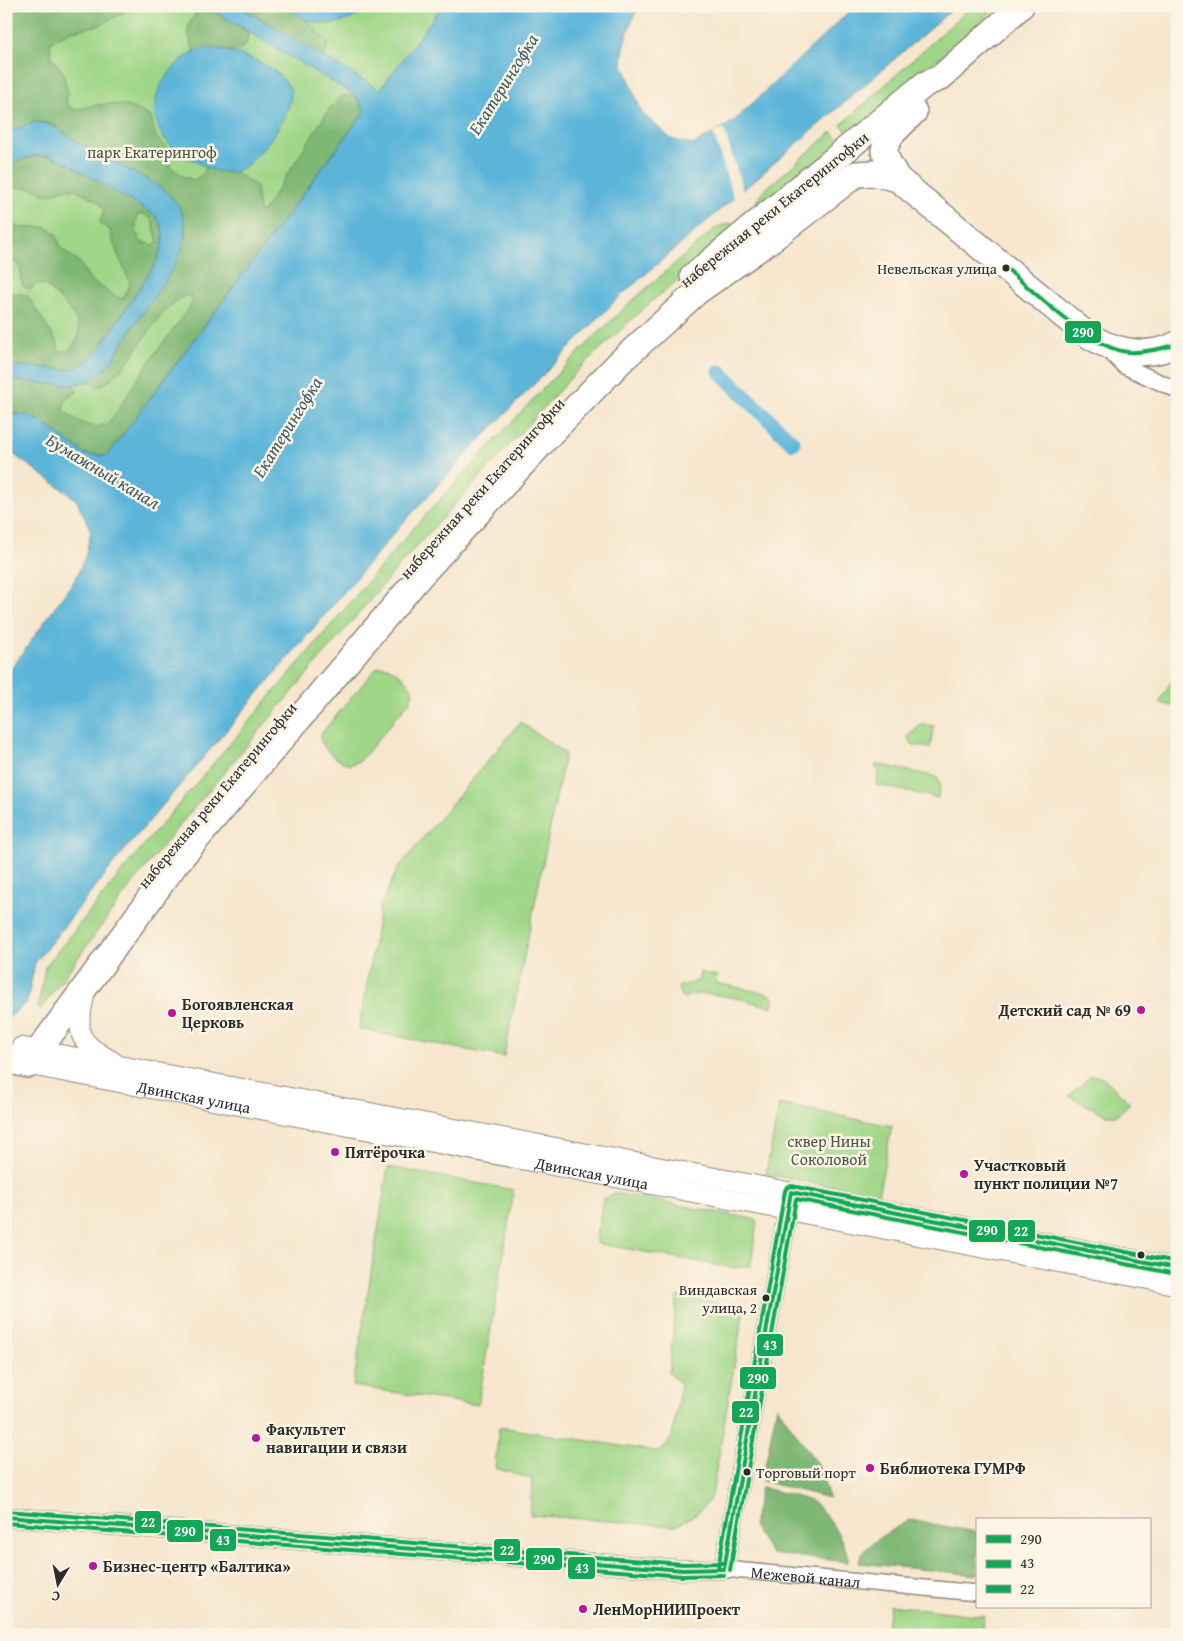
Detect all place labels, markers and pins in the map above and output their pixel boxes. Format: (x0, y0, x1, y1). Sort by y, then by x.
place label: Невельская улица (877, 258, 998, 279)
marker: Невельская улица (1001, 263, 1011, 273)
place label: Богоявленская Церковь (182, 992, 294, 1034)
place label: Детский сад № 69 (998, 998, 1131, 1022)
marker: Детский сад № 69 (1135, 1004, 1147, 1016)
marker: Богоявленская Церковь (166, 1007, 178, 1019)
place label: Пятёрочка (345, 1140, 426, 1164)
marker: Пятёрочка (329, 1146, 341, 1158)
place label: Участковый пункт полиции №7 (974, 1153, 1118, 1195)
marker: Участковый пункт полиции №7 (958, 1168, 970, 1180)
unlabelled marker (1136, 1250, 1146, 1260)
place label: Виндавская улица, 2 (679, 1279, 757, 1318)
marker: Виндавская улица, 2 (761, 1293, 771, 1303)
place label: Факультет навигации и связи (266, 1417, 407, 1459)
marker: Факультет навигации и связи (250, 1432, 262, 1444)
place label: Библиотека ГУМРФ (880, 1456, 1026, 1480)
place label: Торговый порт (756, 1462, 856, 1483)
marker: Библиотека ГУМРФ (864, 1462, 876, 1474)
marker: Торговый порт (742, 1467, 752, 1477)
place label: Бизнес-центр «Балтика» (103, 1554, 291, 1578)
marker: Бизнес-центр «Балтика» (87, 1560, 99, 1572)
place label: ЛенМорНИИПроект (593, 1597, 740, 1621)
marker: ЛенМорНИИПроект (577, 1603, 589, 1615)

